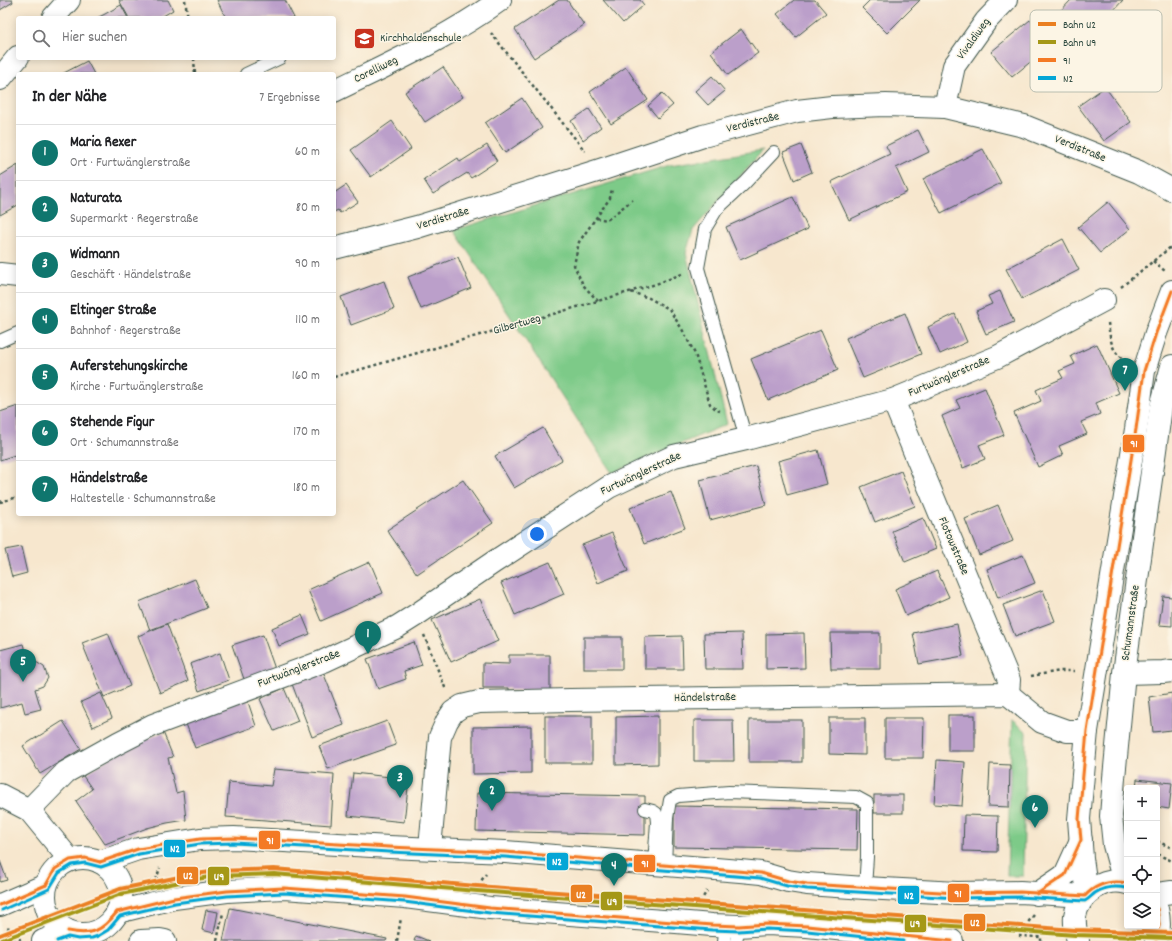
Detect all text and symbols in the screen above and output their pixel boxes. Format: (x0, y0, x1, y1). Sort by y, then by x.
legend (1030, 10, 1162, 92)
street label: Vivaldiweg (953, 15, 995, 63)
search box (16, 16, 336, 60)
text: Bahn U2 (1063, 18, 1096, 34)
school or university icon: Kirchhaldenschule (351, 25, 377, 51)
icon: search (30, 27, 52, 49)
text: Hier suchen (62, 27, 127, 49)
place label: Kirchhaldenschule (380, 30, 462, 47)
text: Bahn U9 (1063, 36, 1096, 52)
street label: Corelliweg (351, 52, 401, 88)
text: 91 (1063, 54, 1070, 70)
text: N2 (1063, 72, 1073, 88)
text: In der Nähe (32, 86, 107, 110)
text: 7 Ergebnisse (259, 89, 320, 108)
street label: Verdistraße (725, 108, 781, 138)
street label: Verdistraße (1052, 131, 1108, 167)
text: Maria Rexer (70, 132, 136, 154)
text: 1 (44, 143, 46, 162)
text: 60 m (295, 143, 320, 162)
text: Ort · Furtwänglerstraße (70, 154, 190, 173)
text: Naturata (70, 188, 122, 210)
text: 2 (42, 199, 48, 218)
text: 80 m (296, 199, 320, 218)
street label: Verdistraße (415, 203, 471, 235)
text: Supermarkt · Regerstraße (70, 210, 198, 229)
text: Widmann (70, 244, 120, 266)
text: 3 (42, 255, 48, 274)
text: 90 m (295, 255, 320, 274)
text: Geschäft · Händelstraße (70, 266, 191, 285)
text: Eltinger Straße (70, 300, 156, 322)
street label: Gilbertweg (491, 310, 543, 340)
text: 4 (42, 311, 48, 330)
text: 110 m (295, 311, 320, 330)
text: Bahnhof · Regerstraße (70, 322, 181, 341)
street label: Furtwänglerstraße (906, 352, 992, 402)
text: Auferstehungskirche (70, 356, 188, 378)
pin: 7 (1112, 358, 1138, 391)
text: 5 (42, 367, 48, 386)
text: 160 m (292, 367, 320, 386)
text: Kirche · Furtwänglerstraße (70, 378, 203, 397)
text: Stehende Figur (70, 412, 154, 434)
text: 6 (42, 423, 48, 442)
text: 170 m (293, 423, 320, 442)
text: Ort · Schumannstraße (70, 434, 179, 453)
line badge: 91 (1122, 434, 1145, 453)
text: 91 (1130, 437, 1138, 453)
street label: Furtwänglerstraße (598, 448, 684, 500)
text: Händelstraße (70, 468, 147, 490)
text: 7 (43, 479, 47, 498)
text: 180 m (293, 479, 320, 498)
text: Haltestelle · Schumannstraße (70, 490, 216, 509)
street label: Flotowstraße (933, 514, 973, 578)
your location (527, 524, 547, 544)
street label: Schumannstraße (1117, 584, 1145, 662)
pin: 1 (355, 621, 381, 654)
street label: Furtwänglerstraße (255, 645, 343, 693)
pin: 5 (10, 649, 36, 682)
street label: Händelstraße (674, 689, 736, 707)
pin: 3 (387, 765, 413, 798)
pin: 2 (479, 778, 505, 811)
map controls (1124, 785, 1160, 929)
button: + (1124, 785, 1160, 821)
pin: 6 (1022, 795, 1048, 828)
button: − (1124, 821, 1160, 857)
line badge: 91 (258, 830, 281, 850)
text: 91 (266, 834, 274, 850)
line badge: N2 (163, 839, 186, 858)
text: N2 (170, 842, 180, 858)
line badge: N2 (546, 852, 569, 871)
pin: 4 (601, 853, 627, 886)
line badge: 91 (633, 854, 656, 873)
text: N2 (552, 855, 562, 871)
text: 91 (641, 857, 649, 873)
button: locate (1124, 857, 1160, 893)
line badge: U2 (176, 866, 199, 885)
line badge: U9 (207, 866, 230, 886)
text: U2 (183, 869, 193, 885)
text: U9 (214, 870, 224, 886)
line badge: 91 (947, 883, 970, 903)
line badge: U2 (570, 884, 593, 903)
line badge: N2 (897, 885, 920, 905)
text: 91 (954, 887, 962, 903)
text: U2 (576, 888, 586, 904)
text: N2 (904, 889, 914, 905)
line badge: U9 (600, 891, 623, 911)
button: layers (1124, 893, 1160, 929)
text: U9 (607, 895, 617, 911)
line badge: U2 (963, 913, 986, 932)
line badge: U9 (904, 914, 927, 933)
text: U2 (970, 916, 980, 932)
text: U9 (910, 917, 920, 933)

